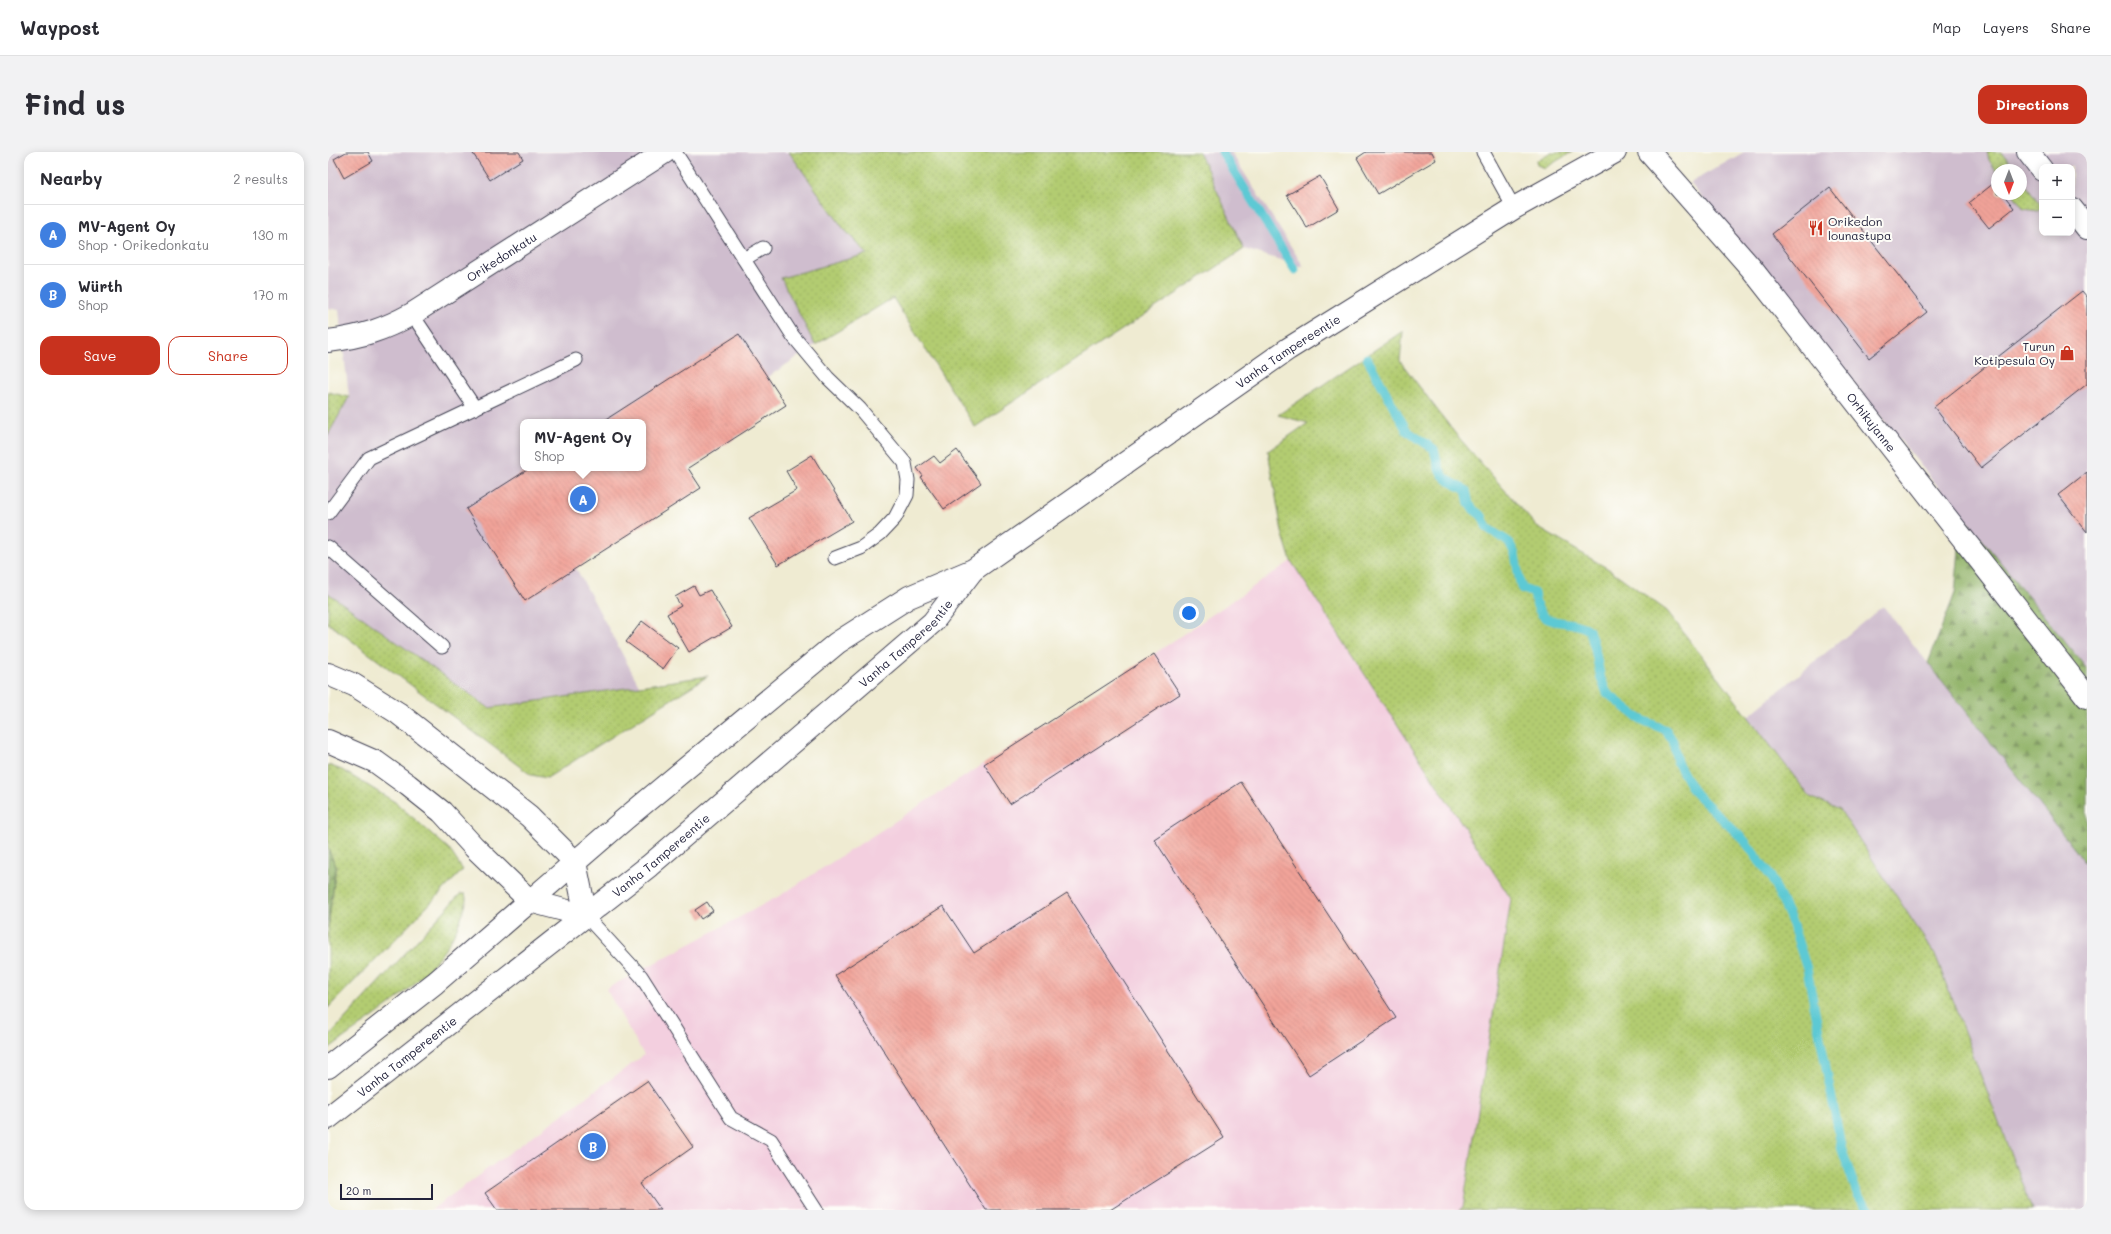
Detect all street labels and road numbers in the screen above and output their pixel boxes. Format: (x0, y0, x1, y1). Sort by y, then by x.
street label: Orikedonkatu (463, 228, 539, 285)
street label: Vanha Tampereentie (1232, 310, 1343, 391)
street label: Orhikujanne (1843, 389, 1900, 455)
street label: Vanha Tampereentie (855, 596, 956, 690)
street label: Vanha Tampereentie (608, 810, 713, 900)
street label: Vanha Tampereentie (354, 1012, 460, 1100)

